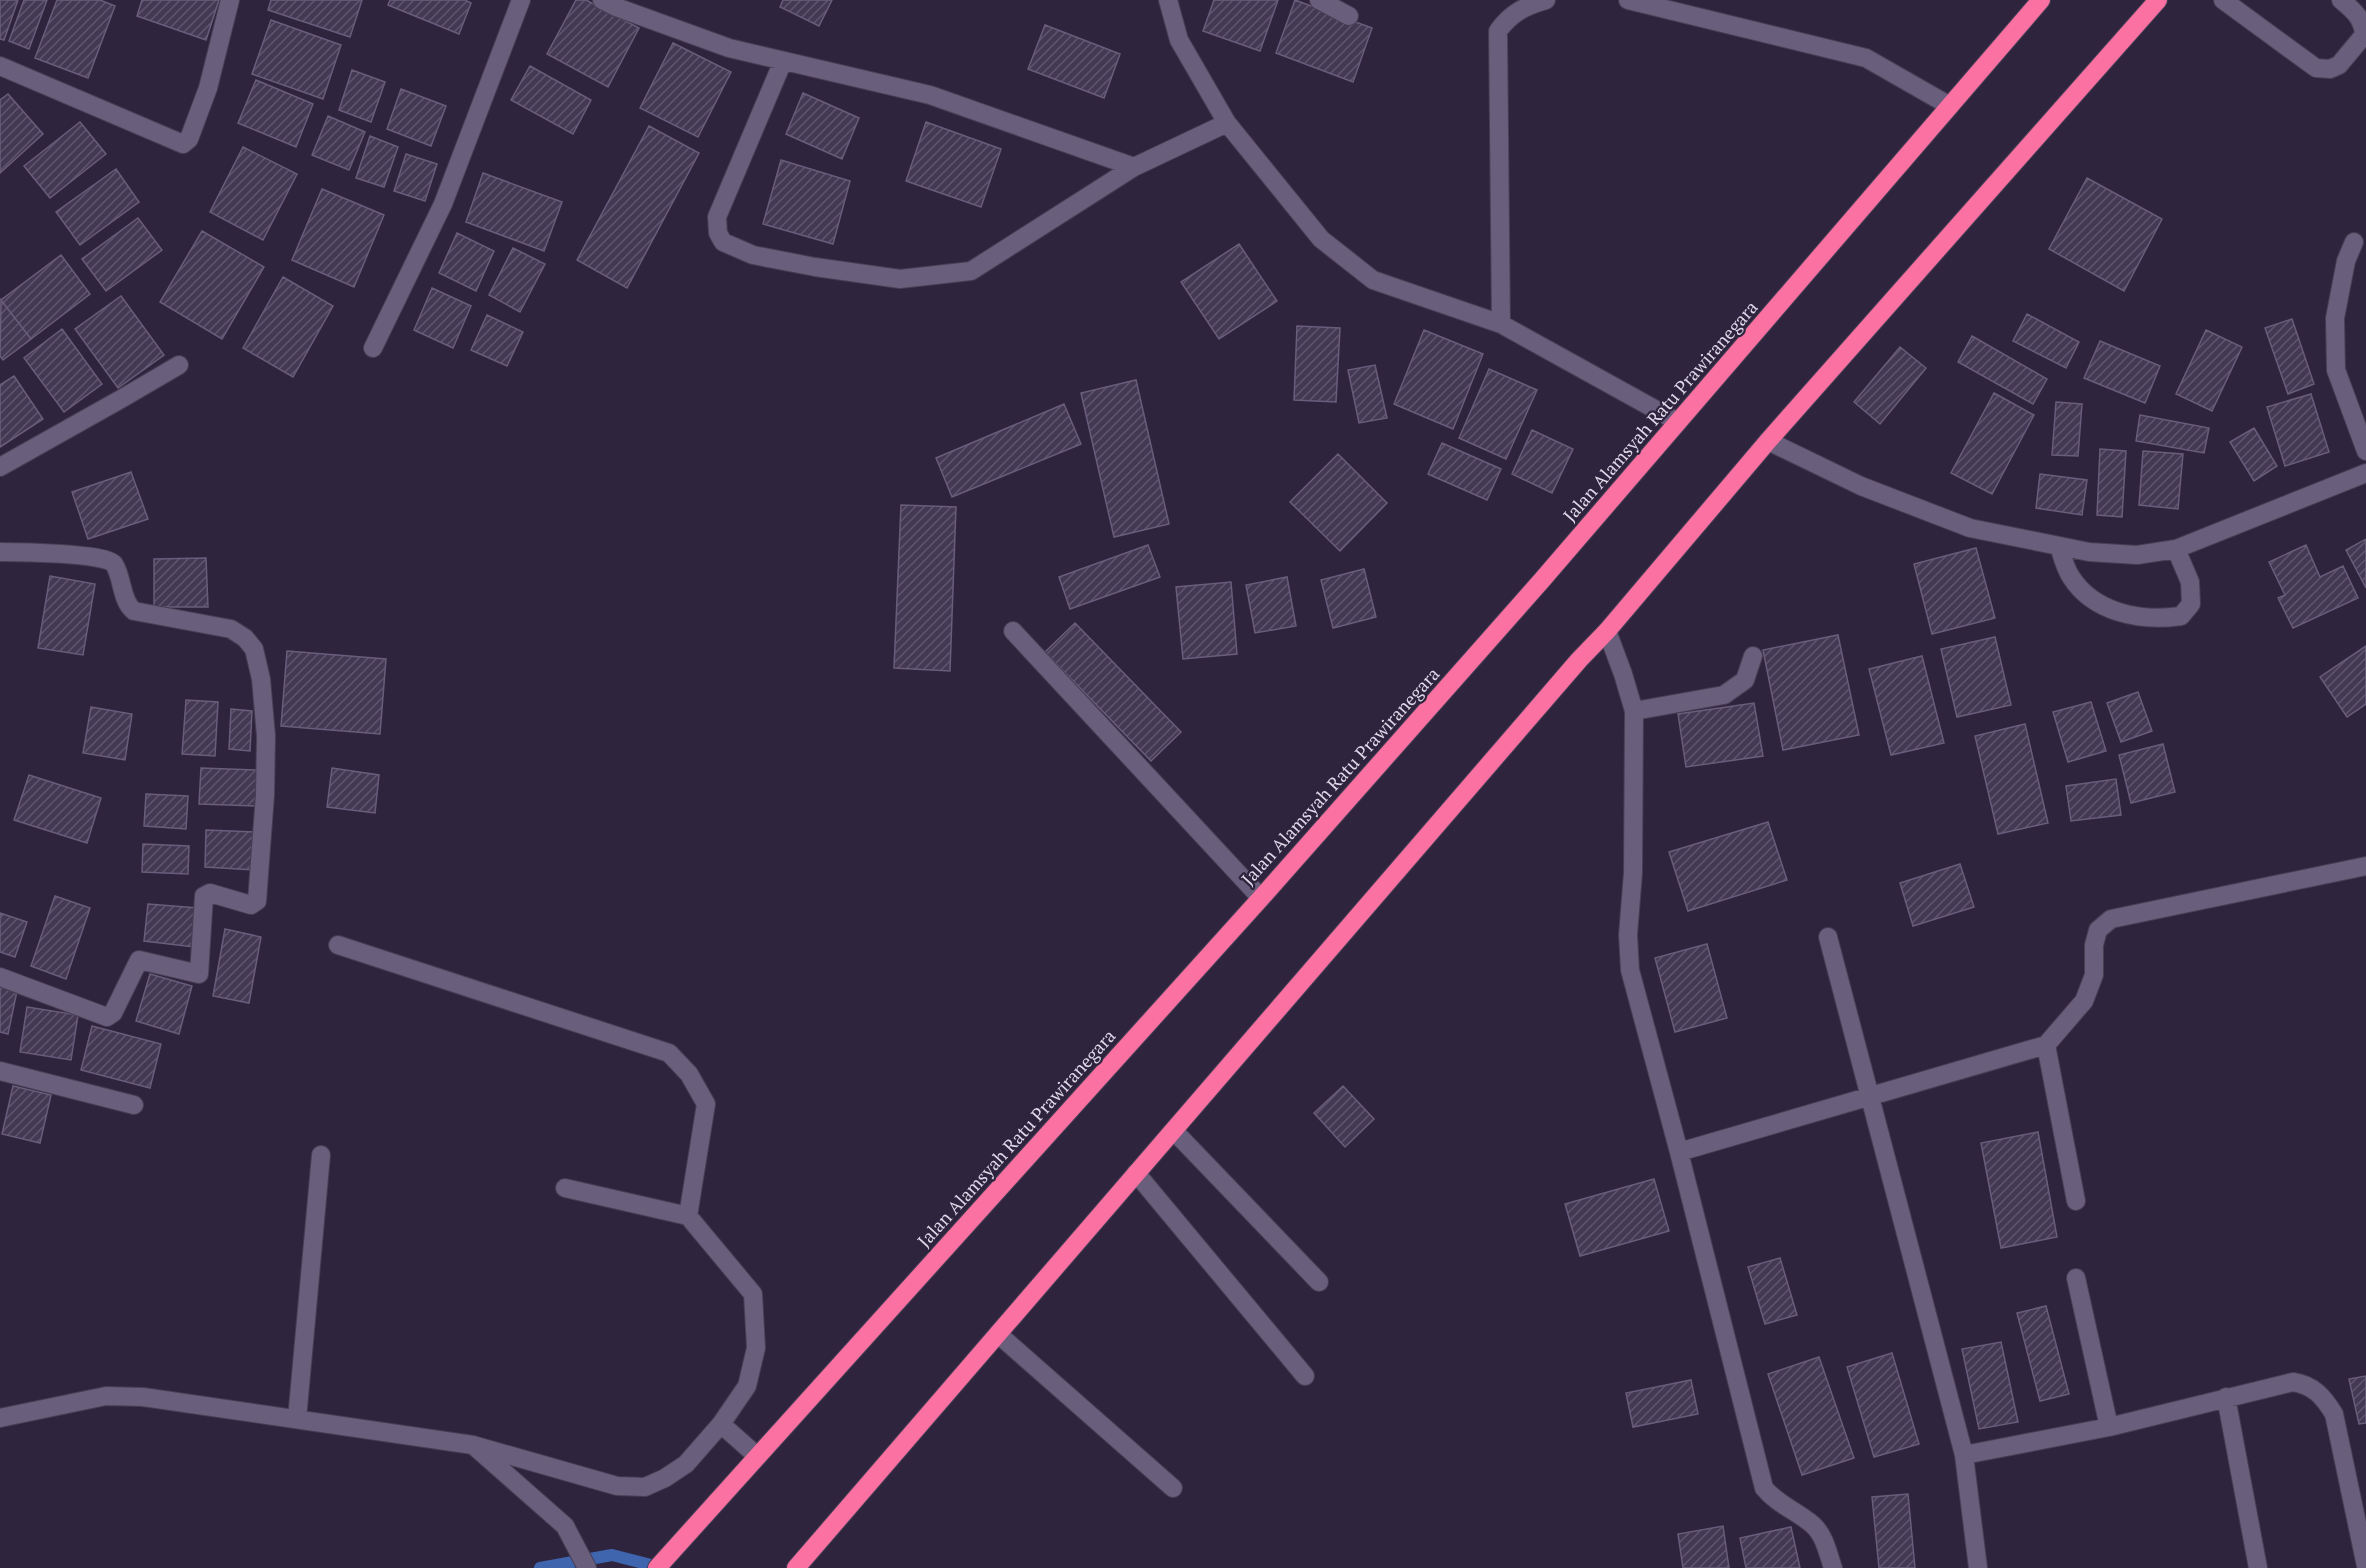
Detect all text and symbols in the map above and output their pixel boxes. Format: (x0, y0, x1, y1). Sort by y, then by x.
street label: Jalan Alamsyah Ratu Prawiranegara (1557, 296, 1763, 526)
street label: Jalan Alamsyah Ratu Prawiranegara (1236, 662, 1444, 890)
street label: Jalan Alamsyah Ratu Prawiranegara (912, 1024, 1120, 1252)

